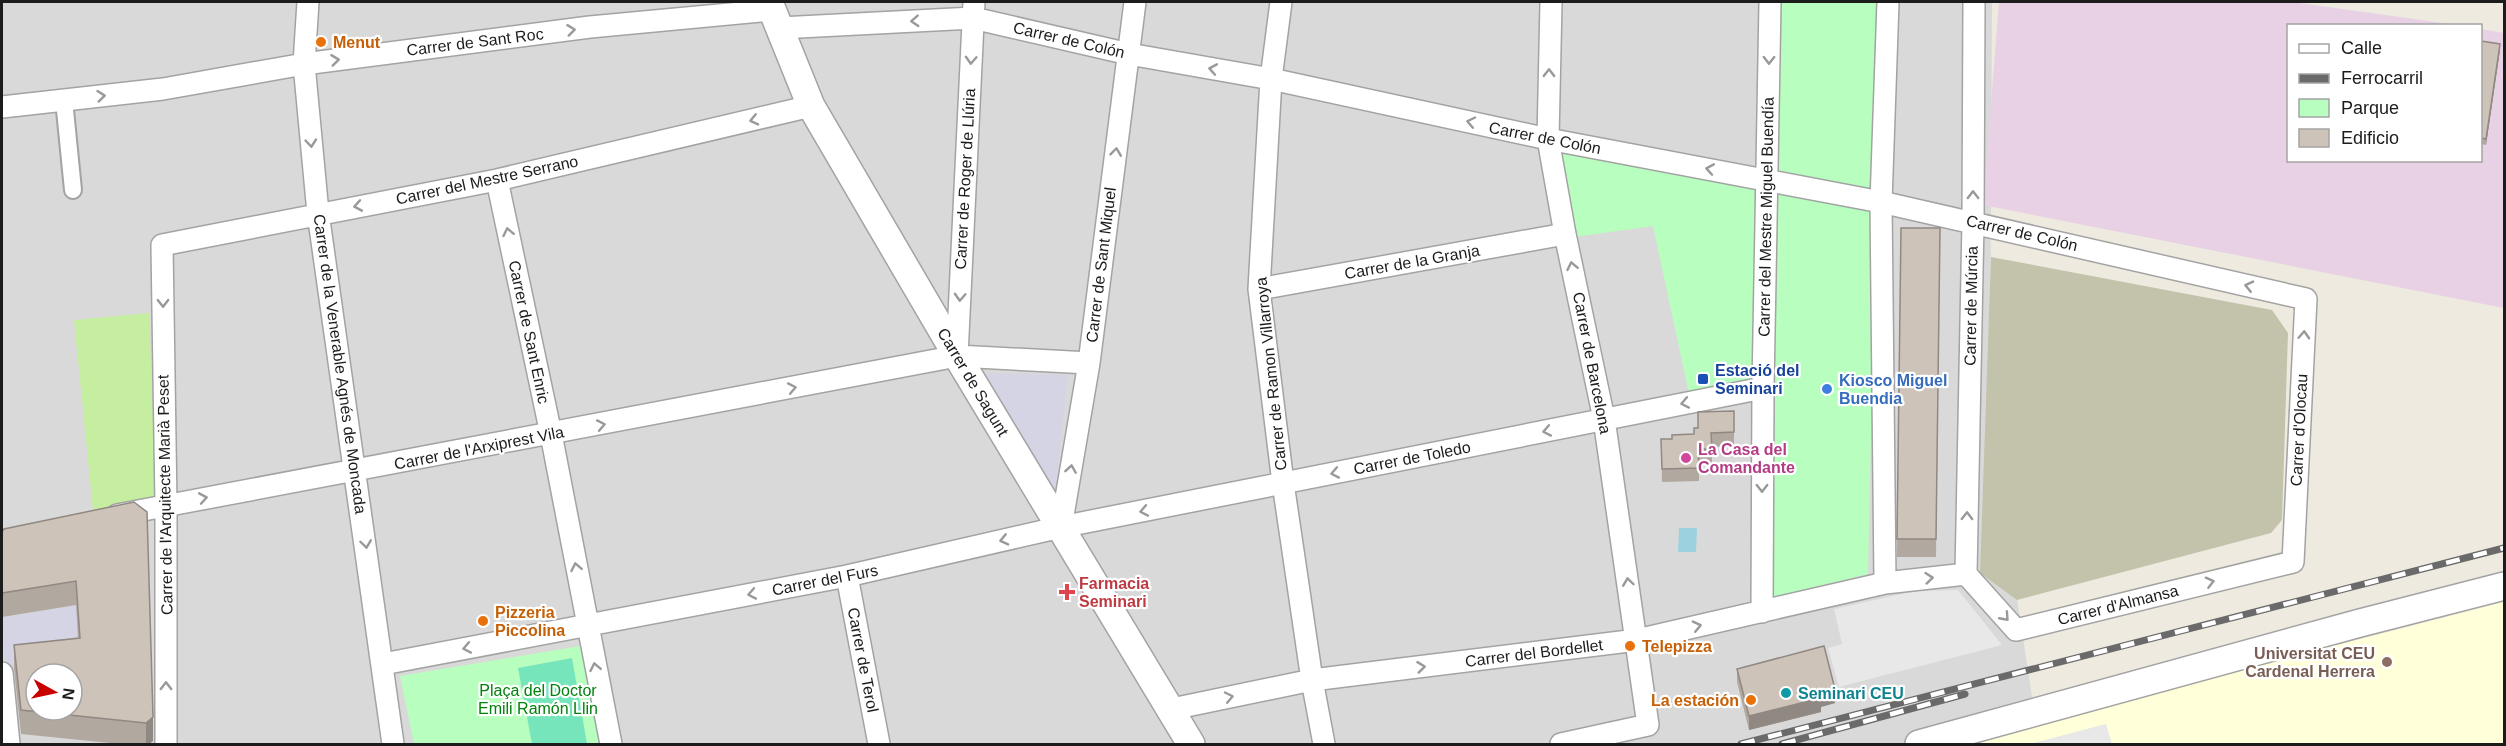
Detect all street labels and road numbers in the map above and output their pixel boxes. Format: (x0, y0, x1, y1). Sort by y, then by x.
street label: Carrer de Colón (1012, 19, 1126, 61)
street label: Carrer de Sant Roc (406, 25, 544, 59)
street label: Carrer de Roger de Llúria (952, 88, 978, 270)
street label: Carrer del Mestre Miguel Buendía (1755, 97, 1777, 337)
street label: Carrer de Colón (1488, 119, 1602, 157)
street label: Carrer del Mestre Serrano (394, 152, 580, 208)
street label: Carrer de Sant Miquel (1083, 186, 1119, 344)
street label: Carrer de Colón (1965, 212, 2079, 254)
street label: Carrer de la Venerable Agnés de Moncada (311, 213, 369, 515)
street label: Carrer de la Granja (1343, 242, 1481, 282)
street label: Carrer de Múrcia (1961, 246, 1981, 366)
street label: Carrer de Sant Enric (506, 259, 552, 405)
street label: Carrer de Ramon Villarroya (1252, 276, 1290, 472)
street label: Carrer de Barcelona (1570, 291, 1614, 435)
street label: Carrer de Sagunt (934, 325, 1012, 439)
street label: Carrer d'Olocau (2288, 373, 2310, 487)
street label: Carrer de l'Arquitecte Marià Peset (154, 374, 176, 615)
street label: Carrer de l'Arxiprest Vila (393, 423, 565, 473)
street label: Carrer de Toledo (1352, 438, 1472, 478)
street label: Carrer del Furs (771, 561, 879, 599)
street label: Carrer d'Almansa (2056, 582, 2180, 628)
street label: Carrer de Terol (845, 606, 881, 714)
street label: Carrer del Bordellet (1464, 636, 1604, 670)

